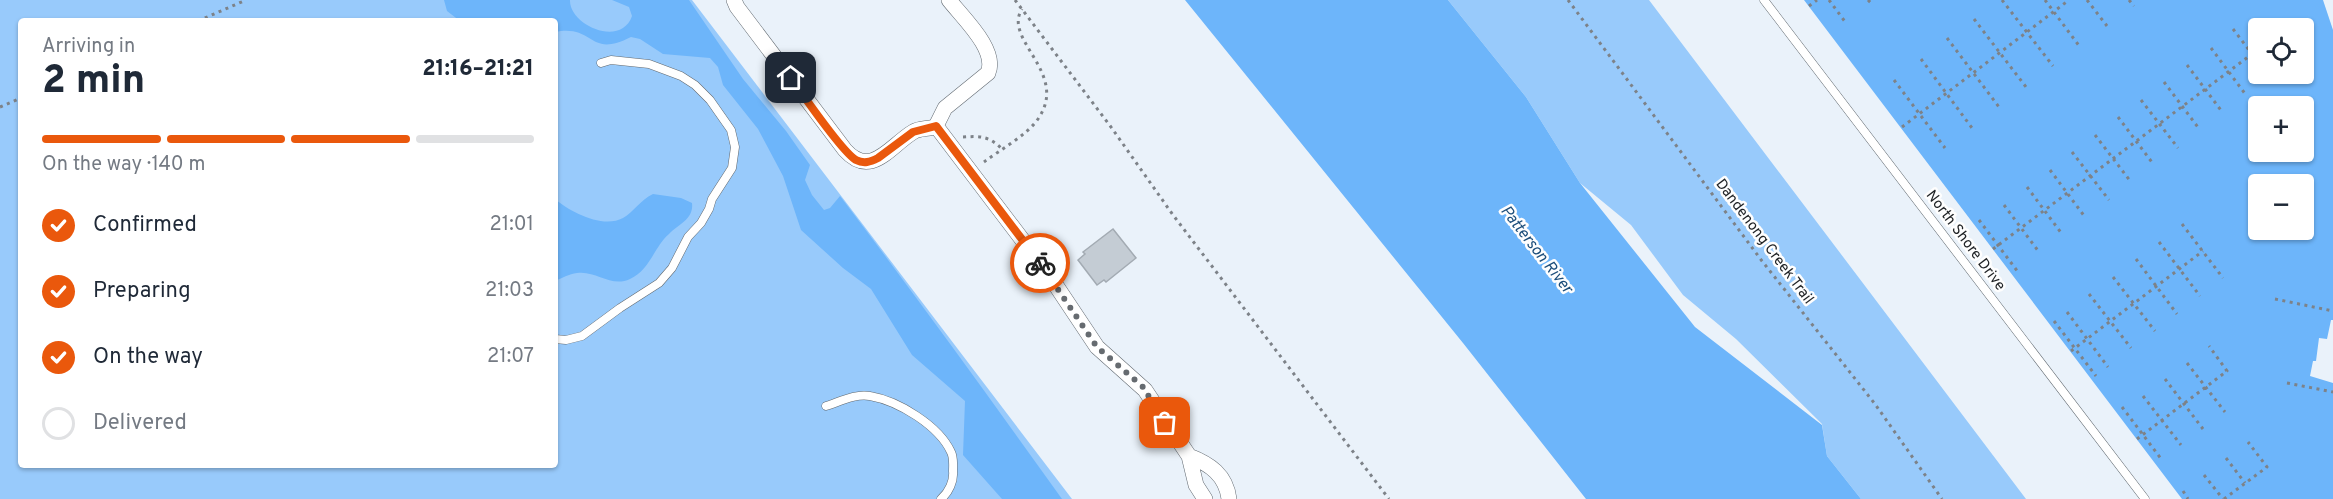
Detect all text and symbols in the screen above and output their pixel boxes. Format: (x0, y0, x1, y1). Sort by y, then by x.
map controls (2248, 18, 2314, 240)
button: locate (2248, 18, 2314, 84)
text: Arriving in (42, 34, 135, 60)
pin (765, 52, 816, 103)
text: 21:16–21:21 (422, 56, 534, 83)
text: 2 min (42, 58, 145, 107)
icon: home (774, 61, 807, 94)
button: + (2248, 96, 2314, 162)
text: On the way · 140 m (42, 152, 205, 178)
button: − (2248, 174, 2314, 240)
street label: Dandenong Creek Trail (1711, 176, 1817, 308)
street label: North Shore Drive (1921, 187, 2009, 295)
water label: Patterson River (1495, 202, 1578, 300)
icon: check (42, 209, 75, 242)
text: Confirmed (93, 212, 197, 239)
text: 21:01 (490, 212, 534, 238)
courier (1010, 233, 1070, 293)
icon: bike (1024, 247, 1057, 280)
icon: check (42, 275, 75, 308)
text: Preparing (93, 278, 191, 305)
text: 21:03 (485, 278, 534, 304)
icon: check (42, 341, 75, 374)
text: On the way (93, 344, 203, 371)
text: 21:07 (487, 344, 534, 370)
pin (1139, 397, 1190, 448)
icon: bag (1148, 406, 1181, 439)
text: Delivered (93, 410, 187, 437)

